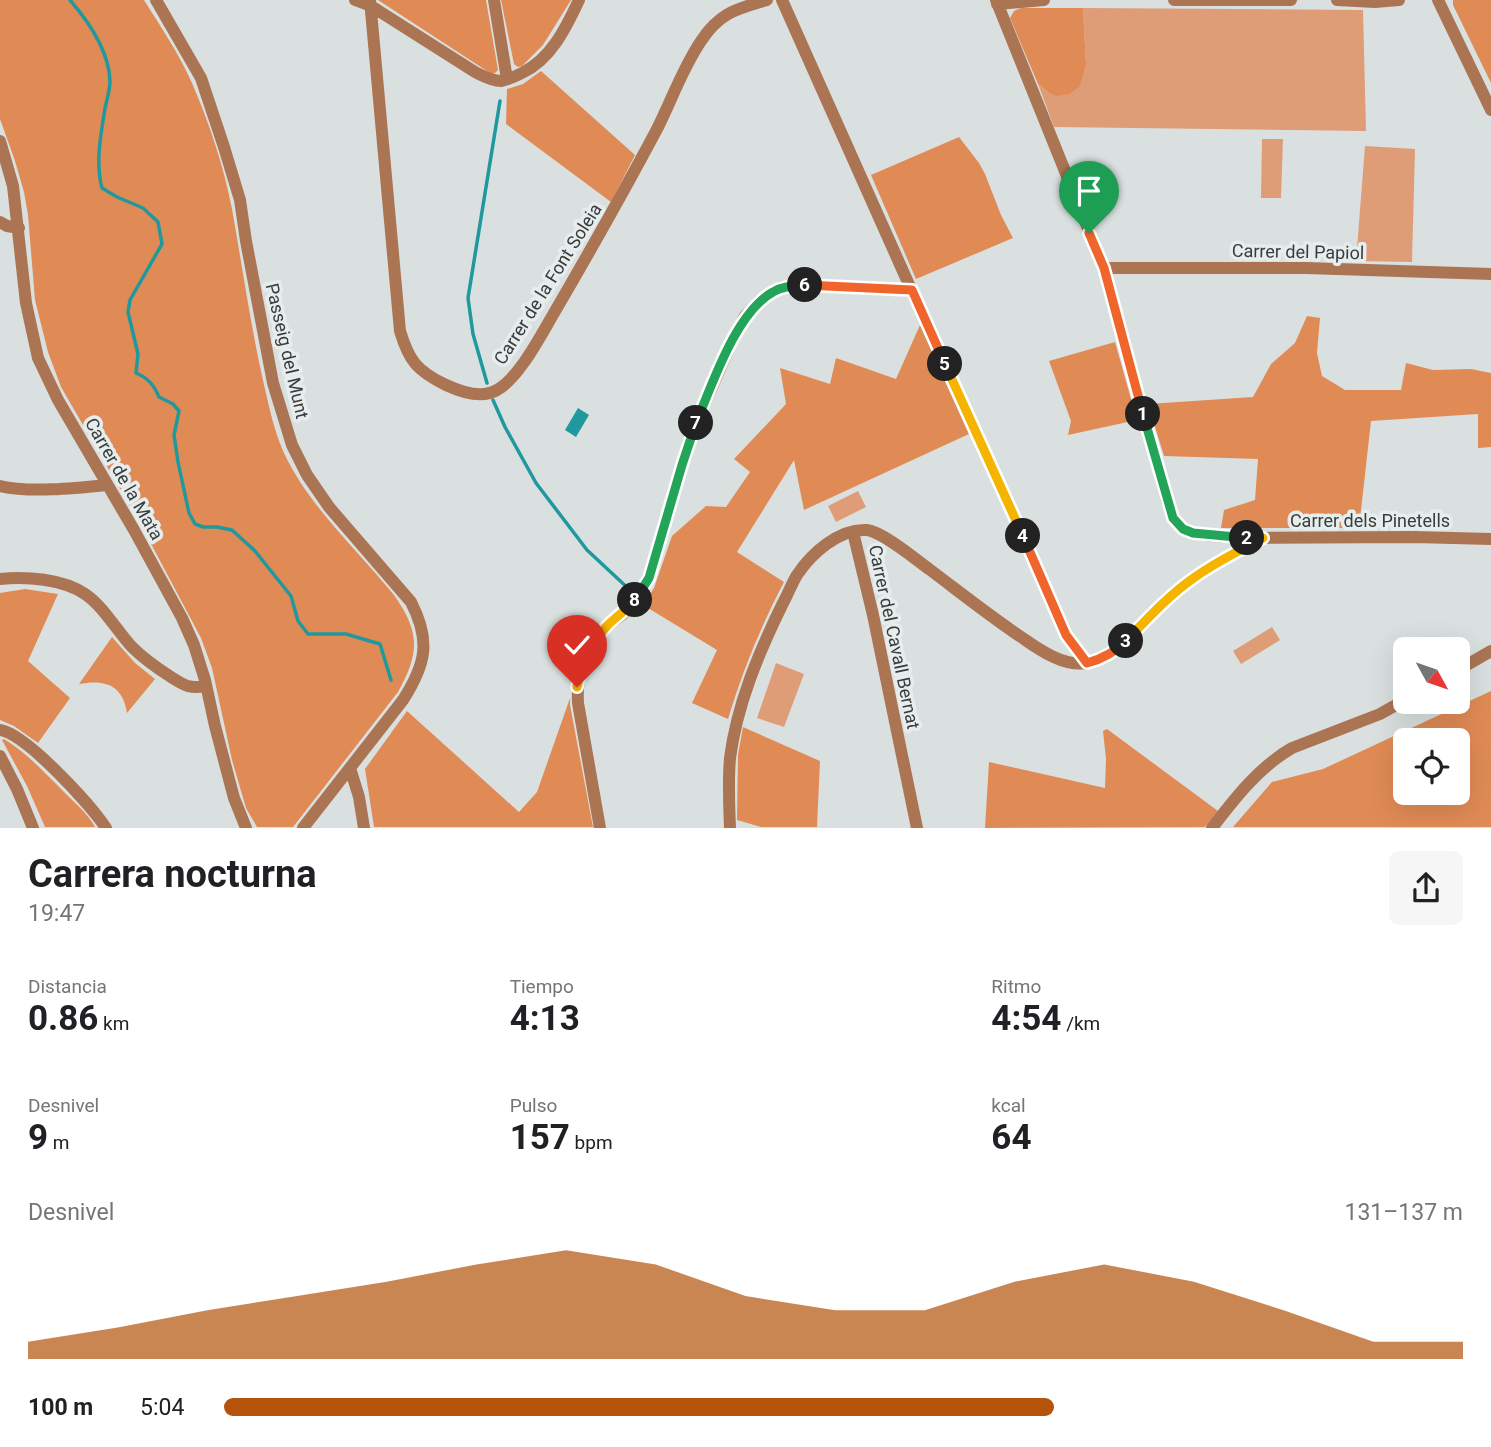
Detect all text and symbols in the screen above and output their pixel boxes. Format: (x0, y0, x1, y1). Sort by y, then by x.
pin (1059, 161, 1119, 233)
icon: arrive (1070, 172, 1108, 210)
street label: Carrer de la Font Soleia (489, 199, 606, 368)
street label: Carrer del Papiol (1232, 240, 1364, 263)
pin: 6 (788, 268, 822, 302)
text: 6 (799, 273, 810, 296)
street label: Passeig del Munt (262, 281, 313, 421)
pin: 5 (928, 346, 962, 382)
text: 5 (939, 352, 950, 375)
pin: 1 (1126, 396, 1160, 432)
text: 1 (1137, 402, 1148, 425)
pin: 7 (678, 406, 714, 440)
text: 7 (690, 411, 701, 434)
street label: Carrer de la Mata (81, 414, 168, 544)
street label: Carrer dels Pinetells (1290, 510, 1450, 531)
pin: 4 (1006, 518, 1040, 554)
pin: 2 (1230, 520, 1264, 556)
text: 4 (1017, 524, 1028, 547)
text: 2 (1241, 526, 1252, 549)
street label: Carrer del Cavall Bernat (865, 543, 924, 731)
pin: 8 (618, 582, 652, 618)
text: 8 (629, 588, 640, 611)
pin (547, 615, 607, 687)
pin: 3 (1108, 624, 1144, 658)
icon: check (558, 626, 596, 664)
text: 3 (1120, 629, 1131, 652)
north arrow (1393, 637, 1470, 714)
map controls (1393, 637, 1470, 805)
button: locate (1393, 728, 1470, 805)
button: share (1389, 851, 1463, 925)
text: Carrera nocturna (28, 852, 317, 896)
text: 19:47 (28, 900, 85, 927)
text: Distancia (28, 975, 107, 998)
text: Tiempo (510, 975, 574, 998)
text: Ritmo (991, 975, 1041, 998)
text: 0.86 (28, 998, 98, 1039)
text: 4:13 (510, 998, 580, 1039)
text: 4:54 (991, 998, 1061, 1039)
text: km (98, 1012, 129, 1035)
text: /km (1061, 1012, 1100, 1035)
text: Desnivel (28, 1094, 99, 1117)
text: Pulso (510, 1094, 557, 1117)
text: kcal (991, 1094, 1026, 1117)
text: 9 (28, 1117, 48, 1158)
text: 157 (510, 1117, 570, 1158)
text: 64 (991, 1117, 1032, 1158)
text: m (48, 1131, 69, 1154)
text: bpm (570, 1131, 613, 1154)
text: Desnivel (28, 1199, 114, 1226)
text: 131–137 m (1344, 1199, 1463, 1226)
text: 100 m (28, 1394, 93, 1421)
text: 5:04 (140, 1394, 184, 1421)

